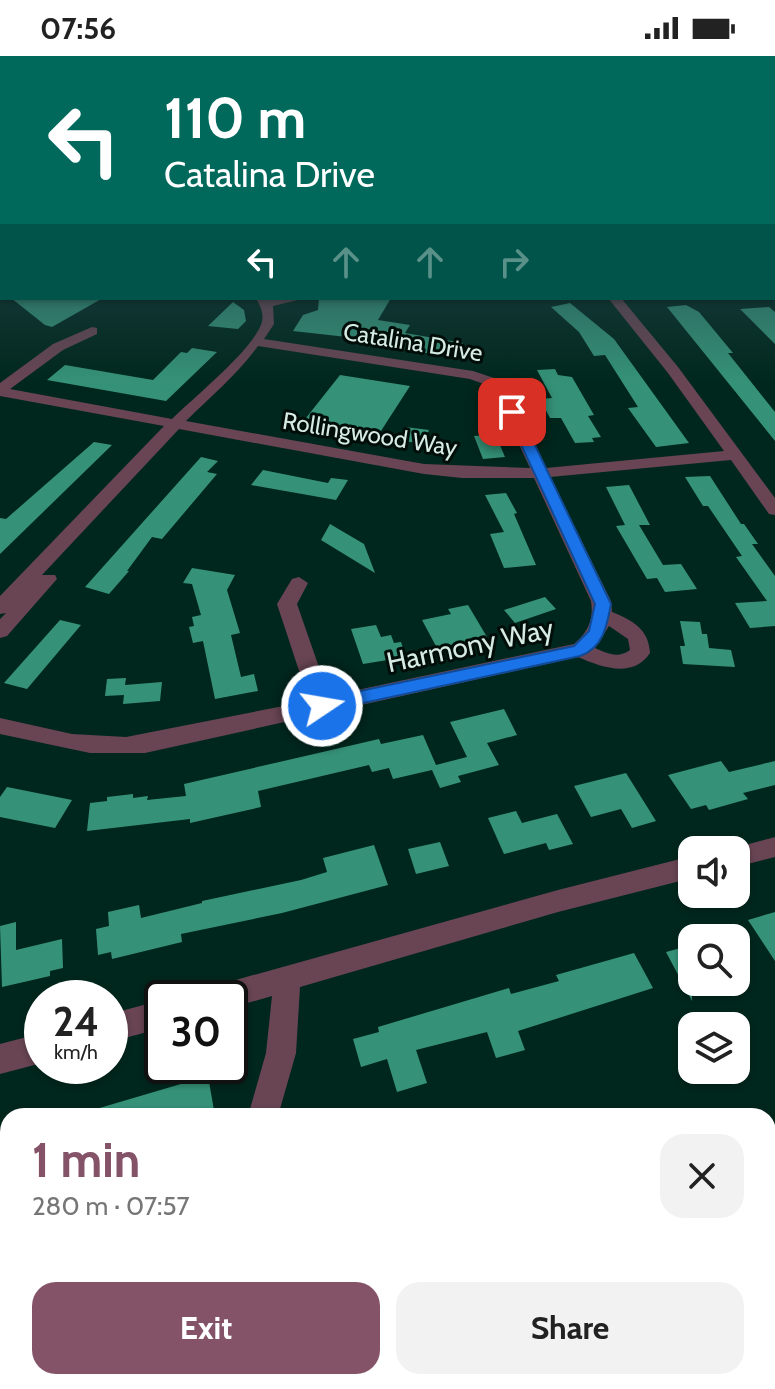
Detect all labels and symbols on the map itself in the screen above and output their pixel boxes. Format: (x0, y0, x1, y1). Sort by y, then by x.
street label: Catalina Drive (341, 317, 485, 367)
pin (478, 378, 546, 446)
street label: Rollingwood Way (281, 406, 459, 462)
street label: Harmony Way (383, 611, 557, 679)
position arrow (280, 664, 364, 748)
speed limit sign: 30 (144, 980, 248, 1084)

